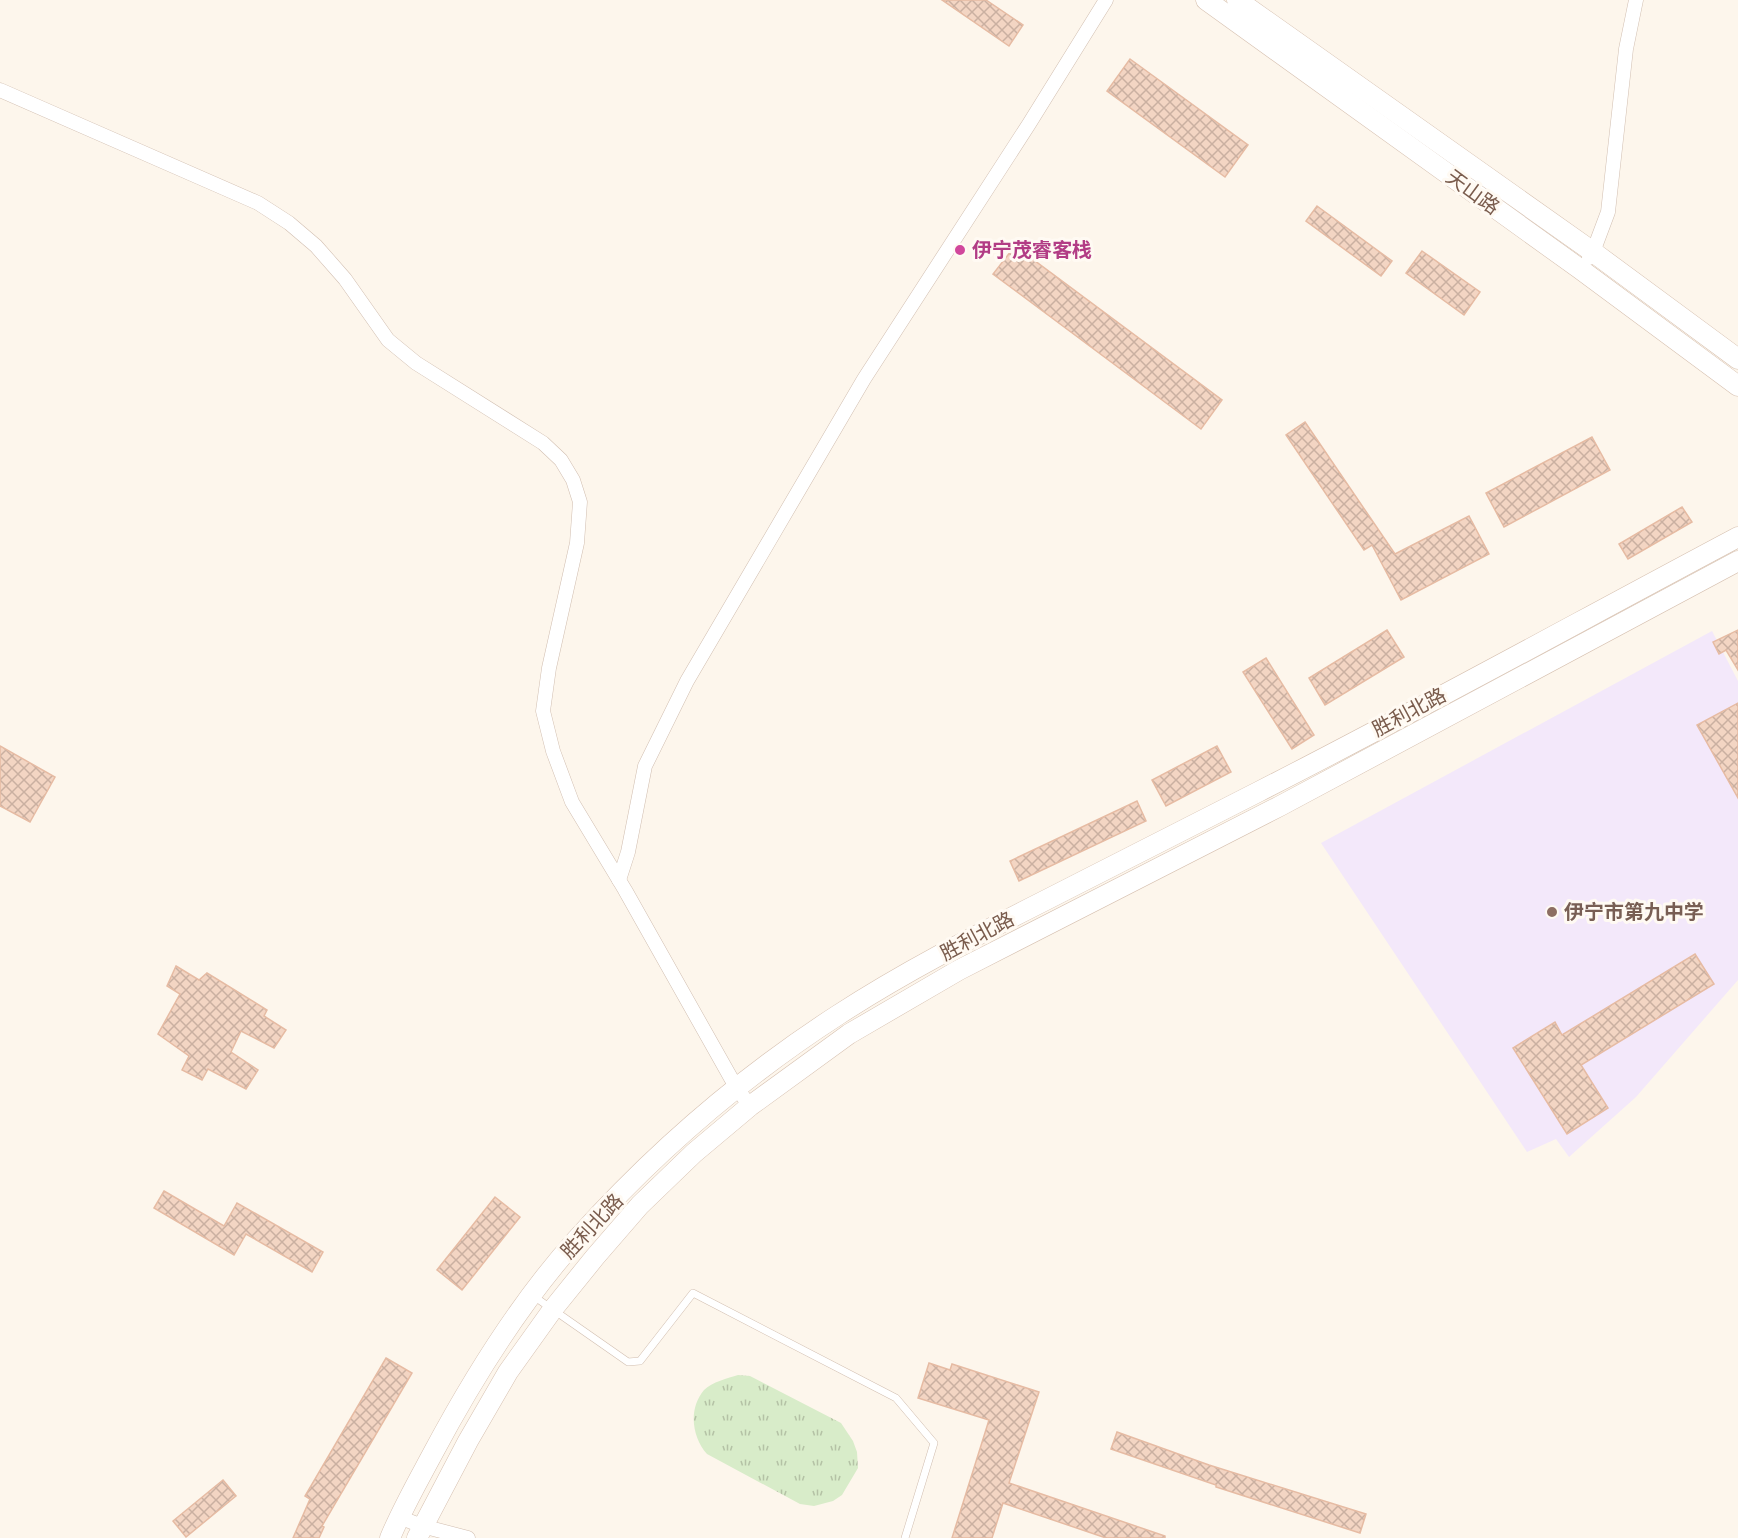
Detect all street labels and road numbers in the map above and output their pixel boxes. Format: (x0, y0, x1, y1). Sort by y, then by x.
street label: 天山路 (1441, 164, 1505, 220)
street label: 胜利北路 (1368, 682, 1450, 742)
street label: 胜利北路 (936, 906, 1018, 966)
street label: 胜利北路 (555, 1188, 629, 1264)

